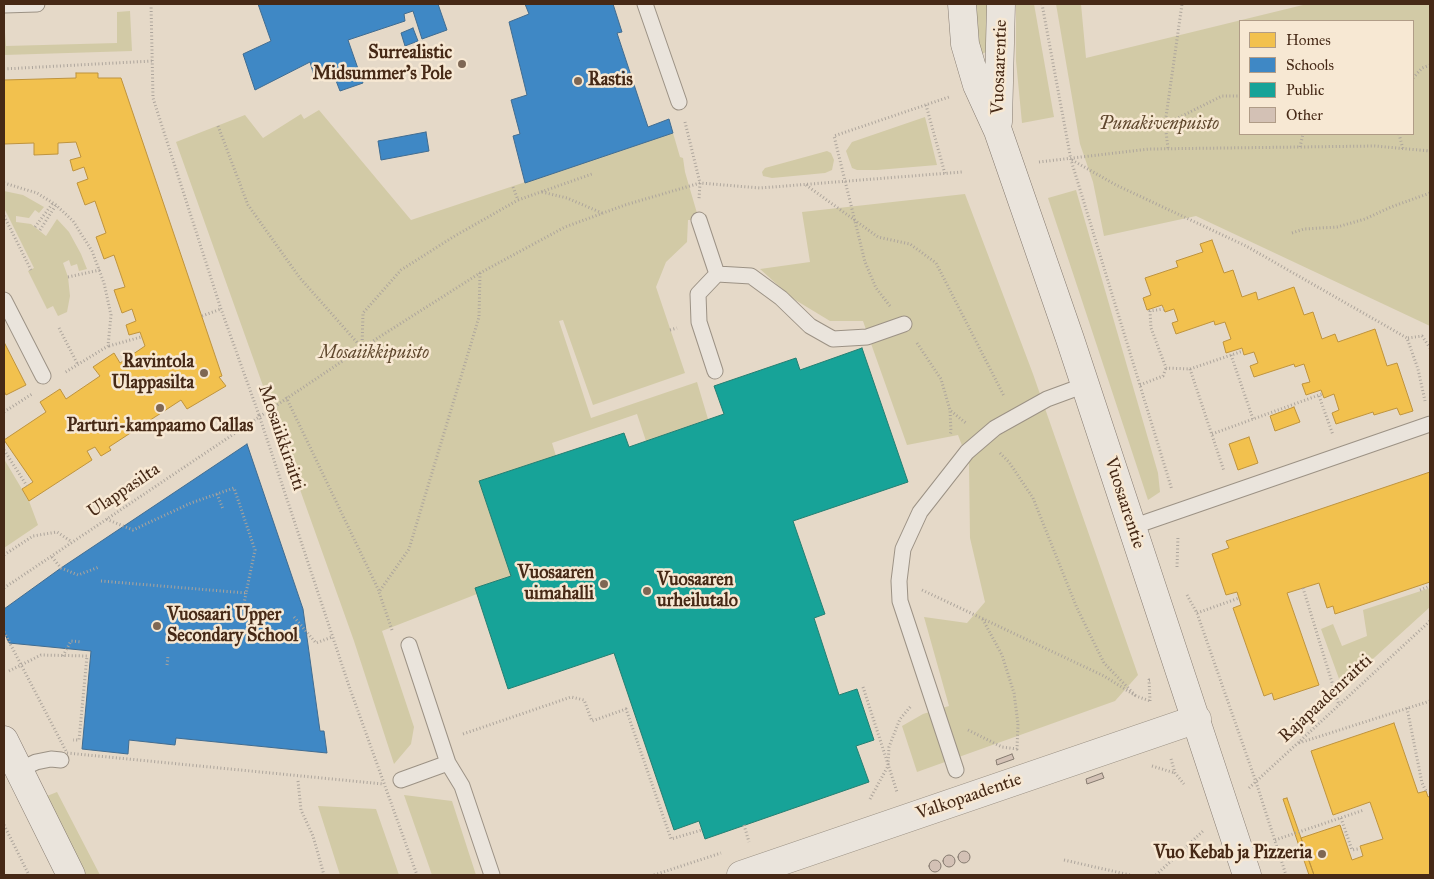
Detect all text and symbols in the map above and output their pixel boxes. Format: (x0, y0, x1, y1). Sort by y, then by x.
street label: Vuosaarentie (988, 19, 1012, 115)
legend (1239, 20, 1414, 135)
text: Homes (1286, 31, 1331, 49)
place label: Surrealistic Midsummer's Pole (313, 43, 452, 86)
text: Schools (1286, 56, 1334, 74)
marker: Surrealistic Midsummer's Pole (456, 58, 468, 70)
place label: Rastis (588, 70, 633, 92)
marker: Rastis (572, 75, 584, 87)
text: Public (1286, 81, 1324, 99)
text: Other (1286, 106, 1323, 124)
park label: Punakivenpuisto (1099, 114, 1219, 136)
park label: Mosaiikkipuisto (319, 343, 429, 365)
place label: Ravintola Ulappasilta (111, 352, 194, 394)
marker: Ravintola Ulappasilta (198, 367, 210, 379)
street label: Mosaiikkiraitti (253, 382, 309, 494)
marker: Parturi-kampaamo Callas (154, 402, 166, 414)
place label: Parturi-kampaamo Callas (67, 416, 253, 438)
street label: Vuosaarentie (1099, 454, 1149, 552)
street label: Ulappasilta (84, 459, 164, 523)
place label: Vuosaaren uimahalli (518, 563, 594, 606)
place label: Vuosaaren urheilutalo (657, 570, 738, 612)
marker: Vuosaaren uimahalli (598, 578, 610, 590)
marker: Vuosaaren urheilutalo (641, 585, 653, 597)
place label: Vuosaari Upper Secondary School (167, 605, 298, 648)
marker: Vuosaari Upper Secondary School (151, 620, 163, 632)
street label: Rajapaadenraitti (1275, 650, 1377, 748)
street label: Valkopaadentie (913, 769, 1025, 825)
place label: Vuo Kebab ja Pizzeria (1154, 843, 1312, 865)
marker: Vuo Kebab ja Pizzeria (1316, 848, 1328, 860)

